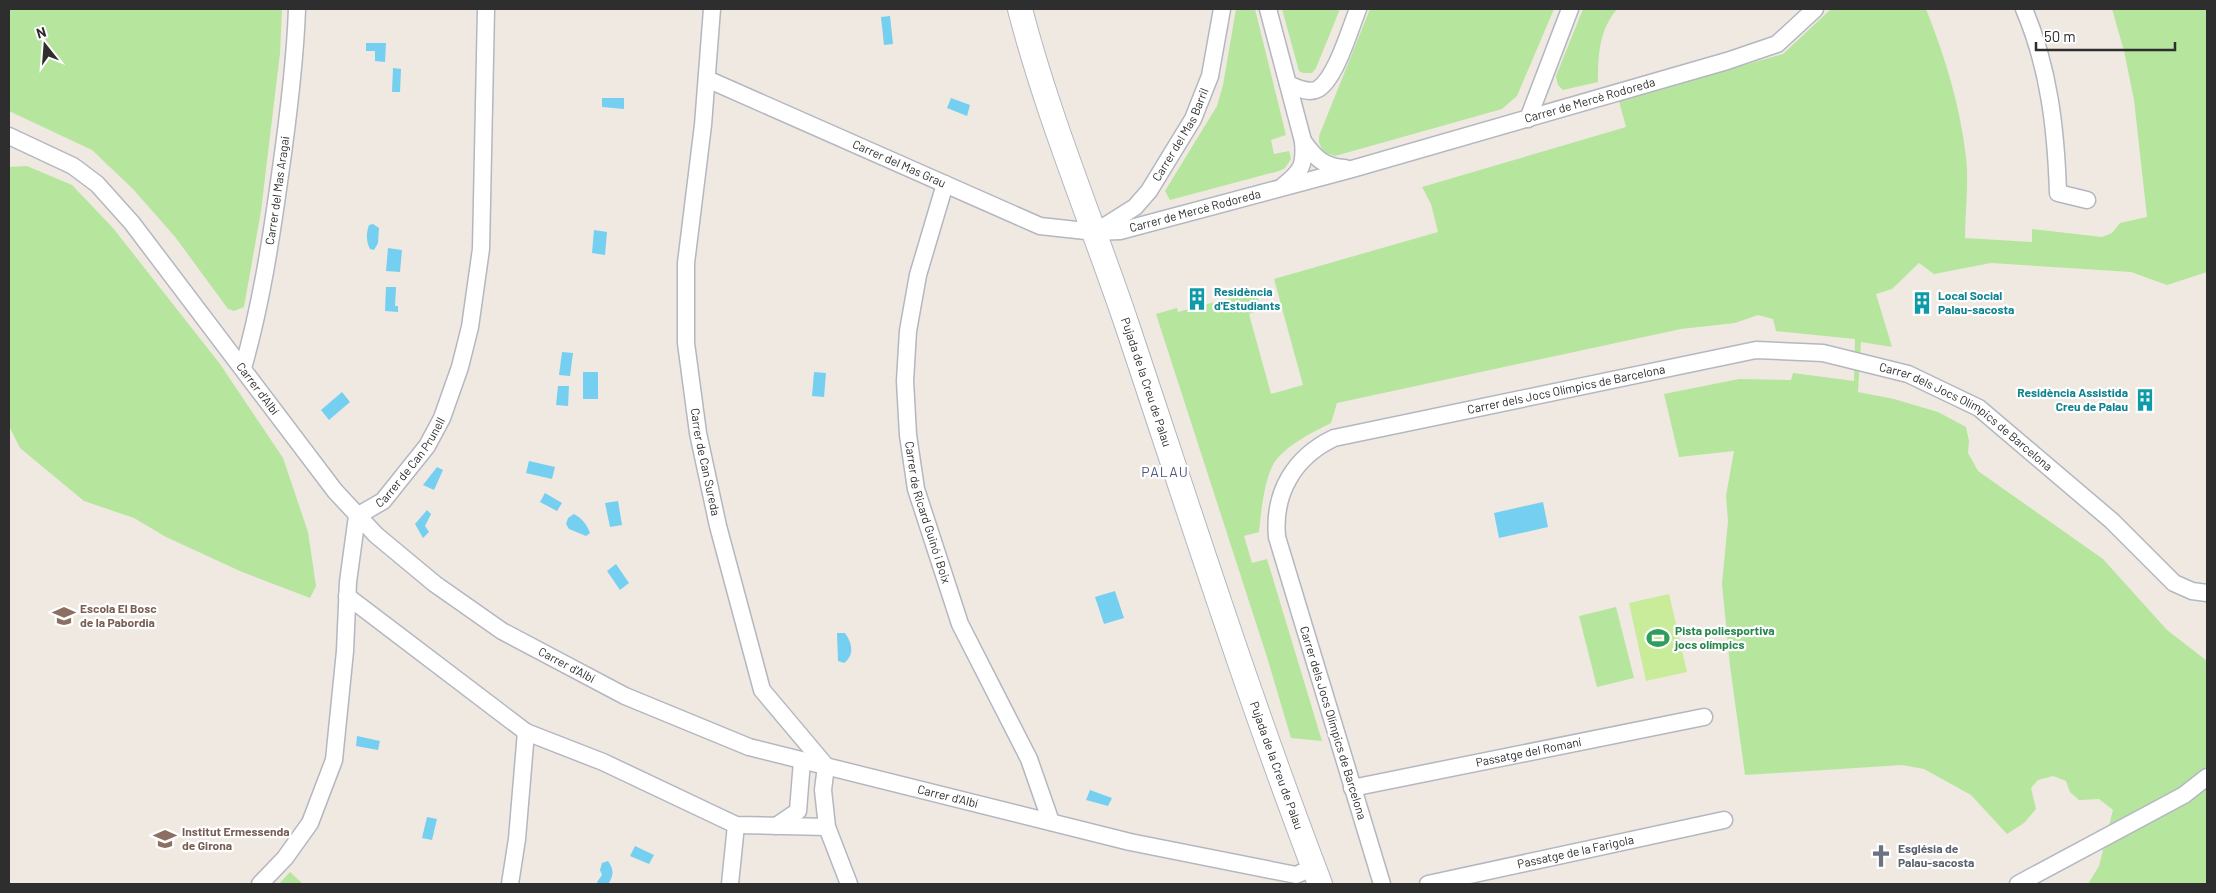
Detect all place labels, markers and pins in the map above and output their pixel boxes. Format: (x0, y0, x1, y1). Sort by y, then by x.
place label: Residència d'Estudiants (1214, 284, 1280, 312)
building icon: Residència d'Estudiants (1184, 286, 1210, 312)
place label: Local Social Palau-sacosta (1938, 288, 2014, 316)
building icon: Local Social Palau-sacosta (1909, 290, 1935, 316)
place label: Residència Assistida Creu de Palau (2017, 385, 2128, 413)
building icon: Residència Assistida Creu de Palau (2132, 387, 2158, 413)
place label: Escola El Bosc de la Pabordia (80, 601, 157, 629)
school or university icon: Escola El Bosc de la Pabordia (51, 603, 77, 629)
place label: Pista poliesportiva jocs olímpics (1674, 623, 1774, 651)
sports icon: Pista poliesportiva jocs olímpics (1645, 625, 1671, 651)
place label: Institut Ermessenda de Girona (182, 824, 290, 852)
school or university icon: Institut Ermessenda de Girona (152, 826, 178, 852)
place label: Església de Palau-sacosta (1898, 841, 1974, 869)
church icon: Església de Palau-sacosta (1868, 843, 1894, 869)

